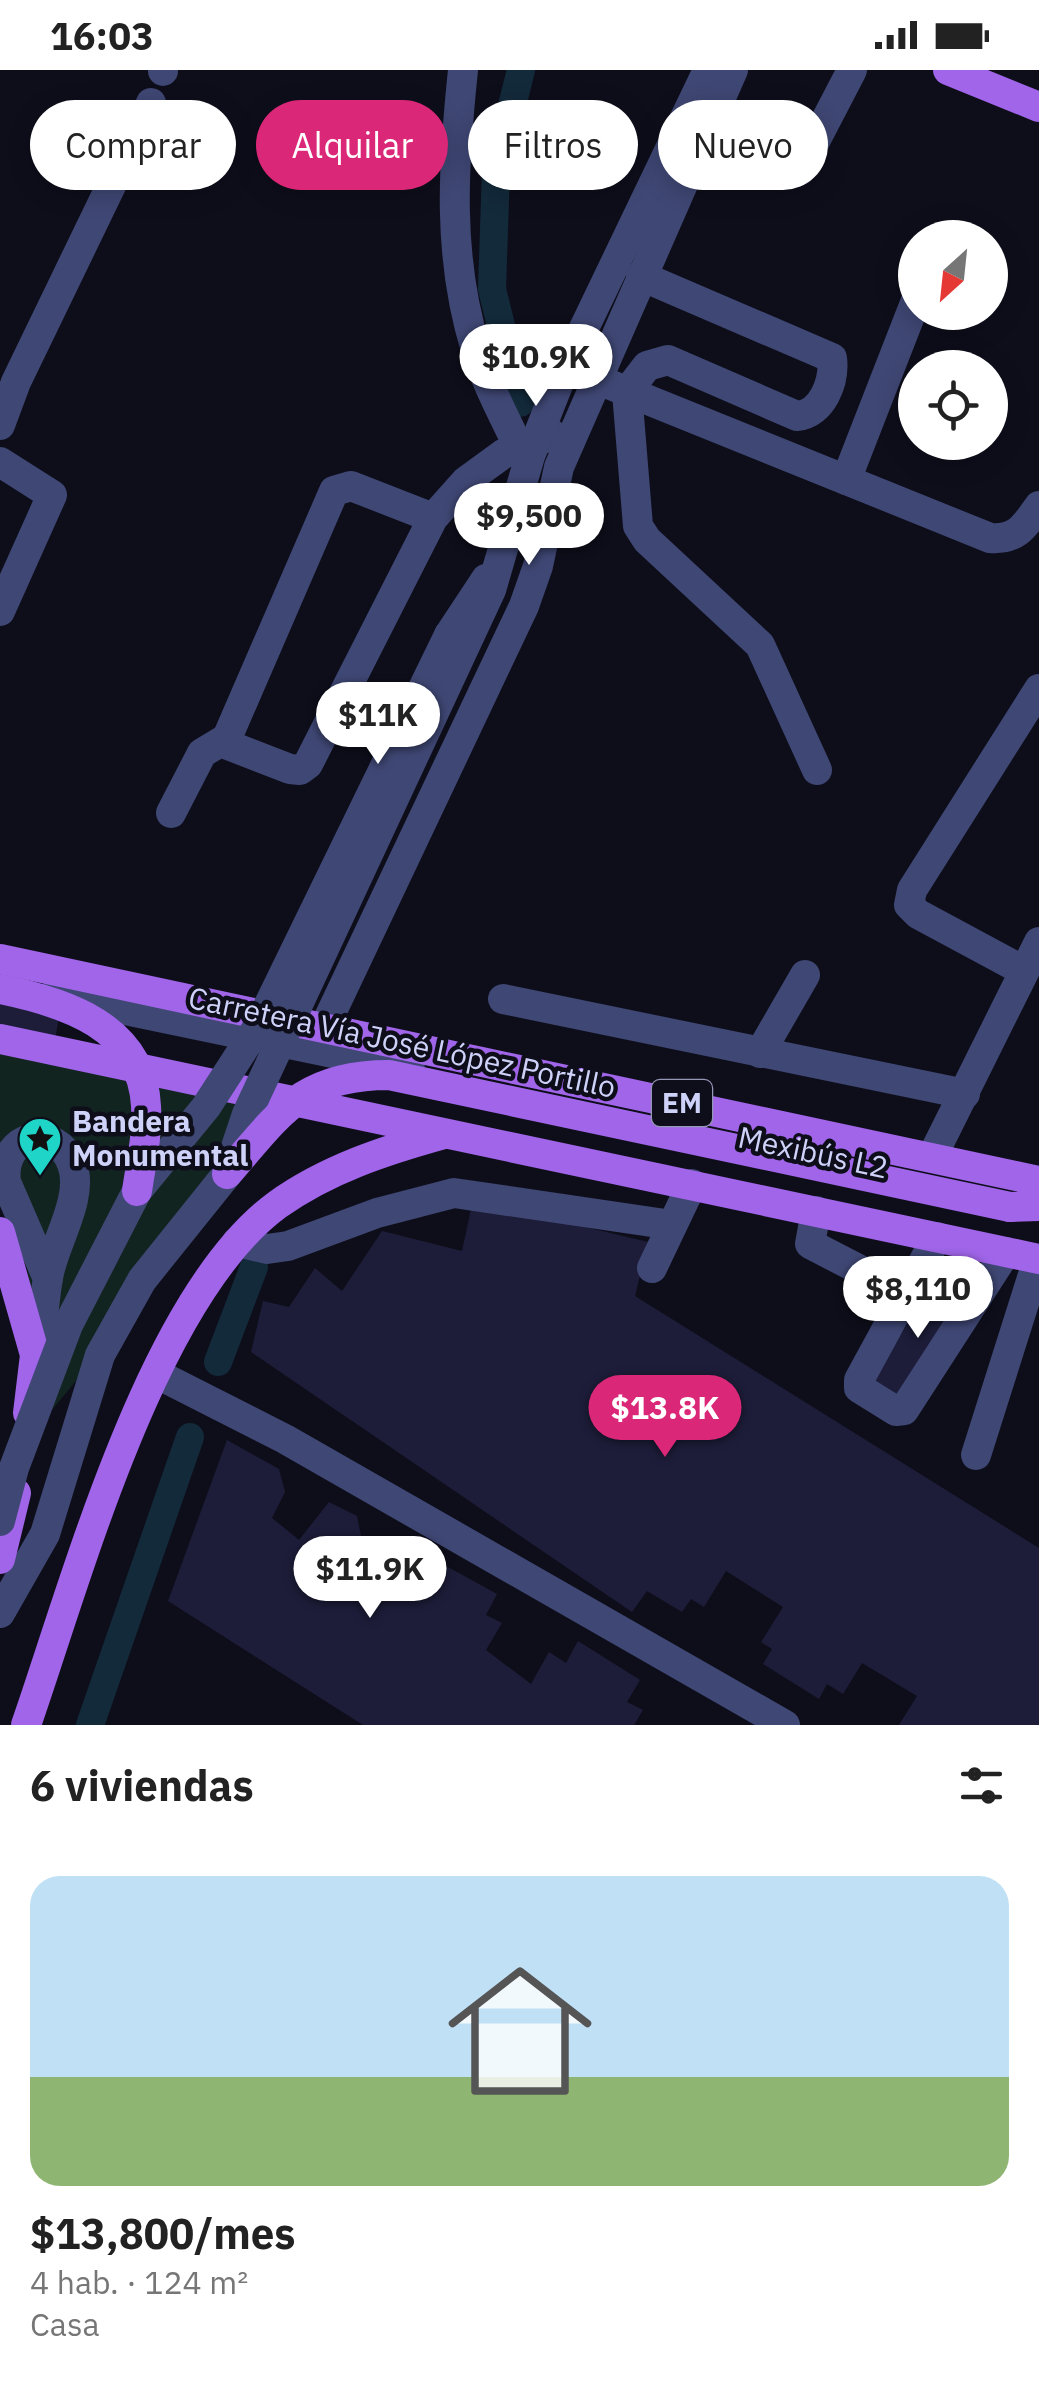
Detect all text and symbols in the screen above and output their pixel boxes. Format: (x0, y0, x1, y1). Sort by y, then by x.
text: 16:03 (50, 11, 154, 60)
chip: Comprar (30, 100, 236, 190)
chip: Alquilar (256, 100, 448, 190)
chip: Filtros (468, 100, 638, 190)
chip: Nuevo (658, 100, 828, 190)
north arrow (898, 220, 1008, 330)
map controls (898, 220, 1008, 460)
pin: $10.9K (455, 324, 617, 409)
text: $10.9K (481, 335, 591, 377)
button: locate (898, 350, 1008, 460)
pin: $9,500 (448, 483, 610, 568)
text: $9,500 (476, 494, 582, 536)
pin: $11K (319, 682, 437, 767)
text: $11K (338, 693, 418, 735)
street label: Carretera Vía José López Portillo (185, 977, 619, 1106)
road number: EM (652, 1080, 712, 1126)
place label: Bandera Monumental (72, 1101, 248, 1174)
place icon: Bandera Monumental (17, 1116, 63, 1177)
street label: Mexibús L2 (735, 1117, 892, 1186)
pin: $8,110 (837, 1256, 999, 1341)
text: $8,110 (865, 1267, 971, 1309)
pin: $13.8K (584, 1375, 746, 1460)
text: $13.8K (610, 1386, 720, 1428)
pin: $11.9K (289, 1536, 451, 1621)
text: $11.9K (315, 1547, 425, 1589)
text: 6 viviendas (30, 1758, 254, 1813)
icon: filters (954, 1758, 1009, 1813)
icon: home (430, 1941, 610, 2121)
text: $13,800/mes (30, 2206, 295, 2261)
text: 4 hab. · 124 m² (30, 2261, 248, 2303)
text: Casa (30, 2303, 100, 2345)

